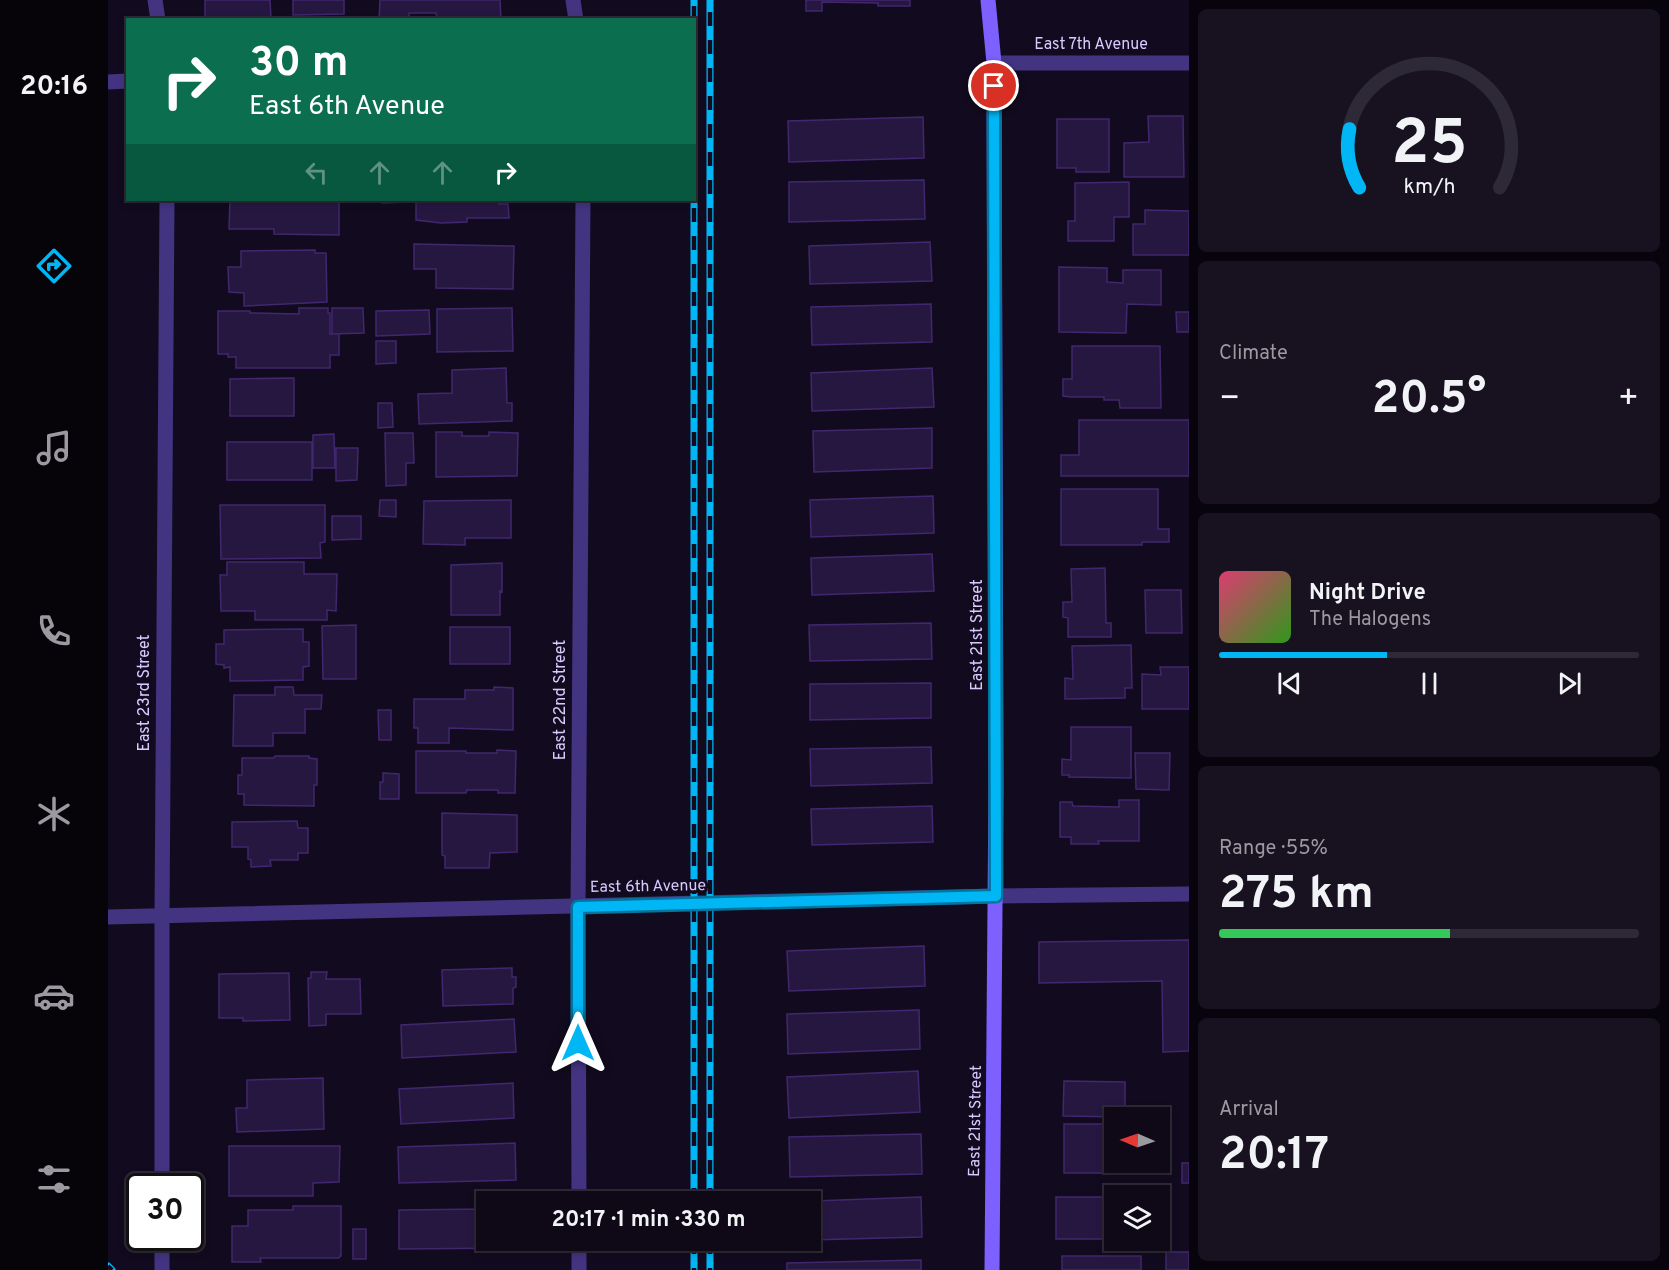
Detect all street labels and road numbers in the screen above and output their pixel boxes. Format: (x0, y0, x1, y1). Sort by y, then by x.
street label: East 7th Avenue (1034, 35, 1148, 55)
street label: East 21st Street (968, 579, 988, 691)
street label: East 23rd Street (135, 634, 155, 752)
street label: East 22nd Street (551, 640, 571, 760)
street label: East 6th Avenue (590, 876, 706, 898)
street label: East 21st Street (965, 1065, 987, 1177)

